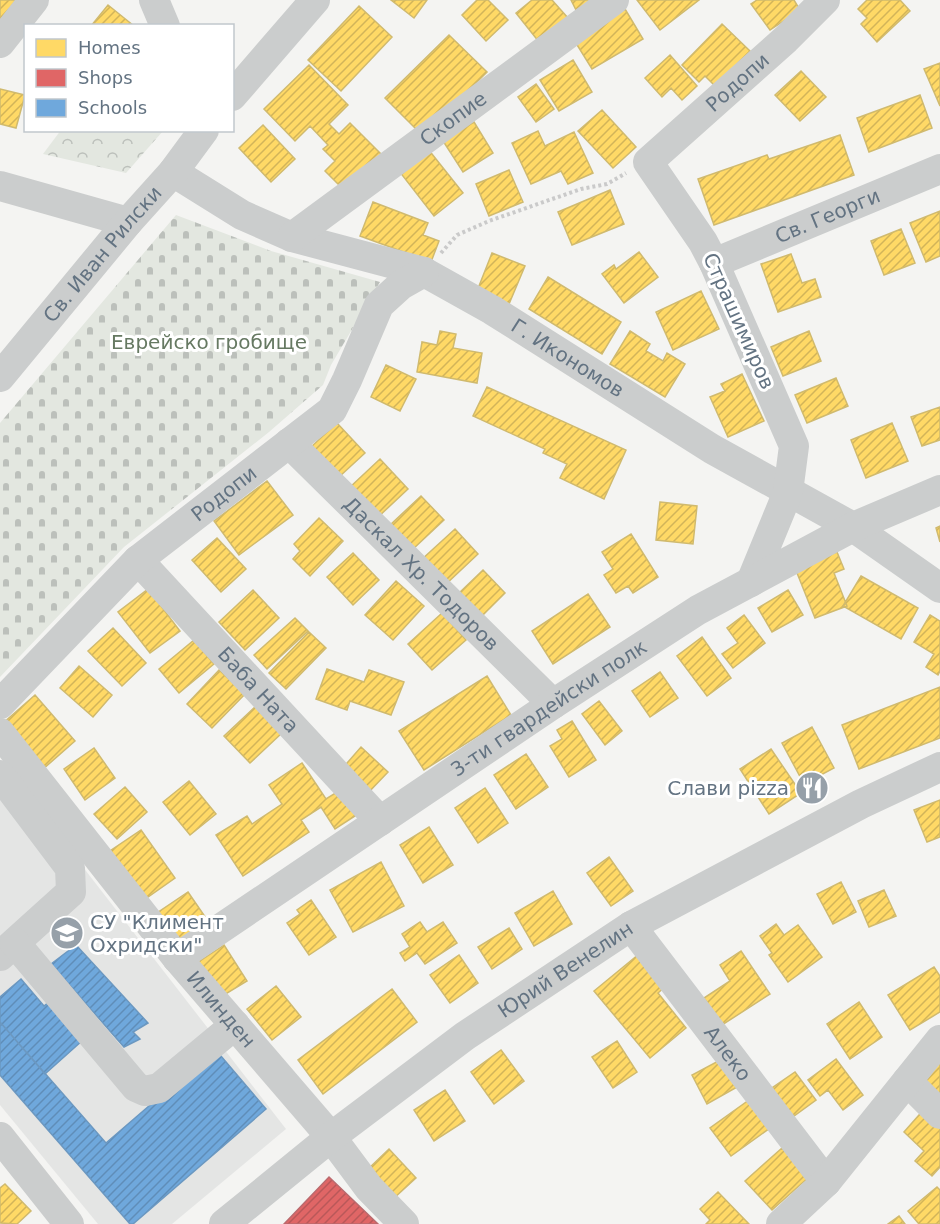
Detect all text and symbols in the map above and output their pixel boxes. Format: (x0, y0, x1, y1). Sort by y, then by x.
legend (24, 24, 234, 132)
text: Homes (78, 37, 141, 58)
street label: Родопи (701, 48, 774, 117)
text: Shops (78, 67, 133, 88)
street label: Скопие (415, 86, 491, 151)
text: Schools (78, 97, 147, 118)
street label: Св. Иван Рилски (38, 181, 167, 327)
street label: Св. Георги (771, 183, 884, 248)
street label: Страшимиров (698, 249, 780, 393)
street label: Г. Икономов (507, 313, 629, 402)
park label: Еврейско гробище (111, 330, 307, 354)
street label: Родопи (186, 461, 261, 526)
street label: Даскал Хр. Тодоров (339, 492, 504, 656)
street label: 3-ти гвардейски полк (446, 634, 651, 782)
street label: Баба Ната (213, 642, 304, 738)
restaurant icon: Слави pizza (794, 770, 830, 806)
place label: Слави pizza (667, 776, 789, 800)
place label: СУ "Климент Охридски" (90, 910, 224, 957)
school or university icon: СУ "Климент Охридски" (49, 915, 85, 951)
street label: Юрий Венелин (493, 916, 637, 1023)
street label: Илинден (182, 966, 261, 1052)
street label: Алеко (699, 1021, 757, 1086)

